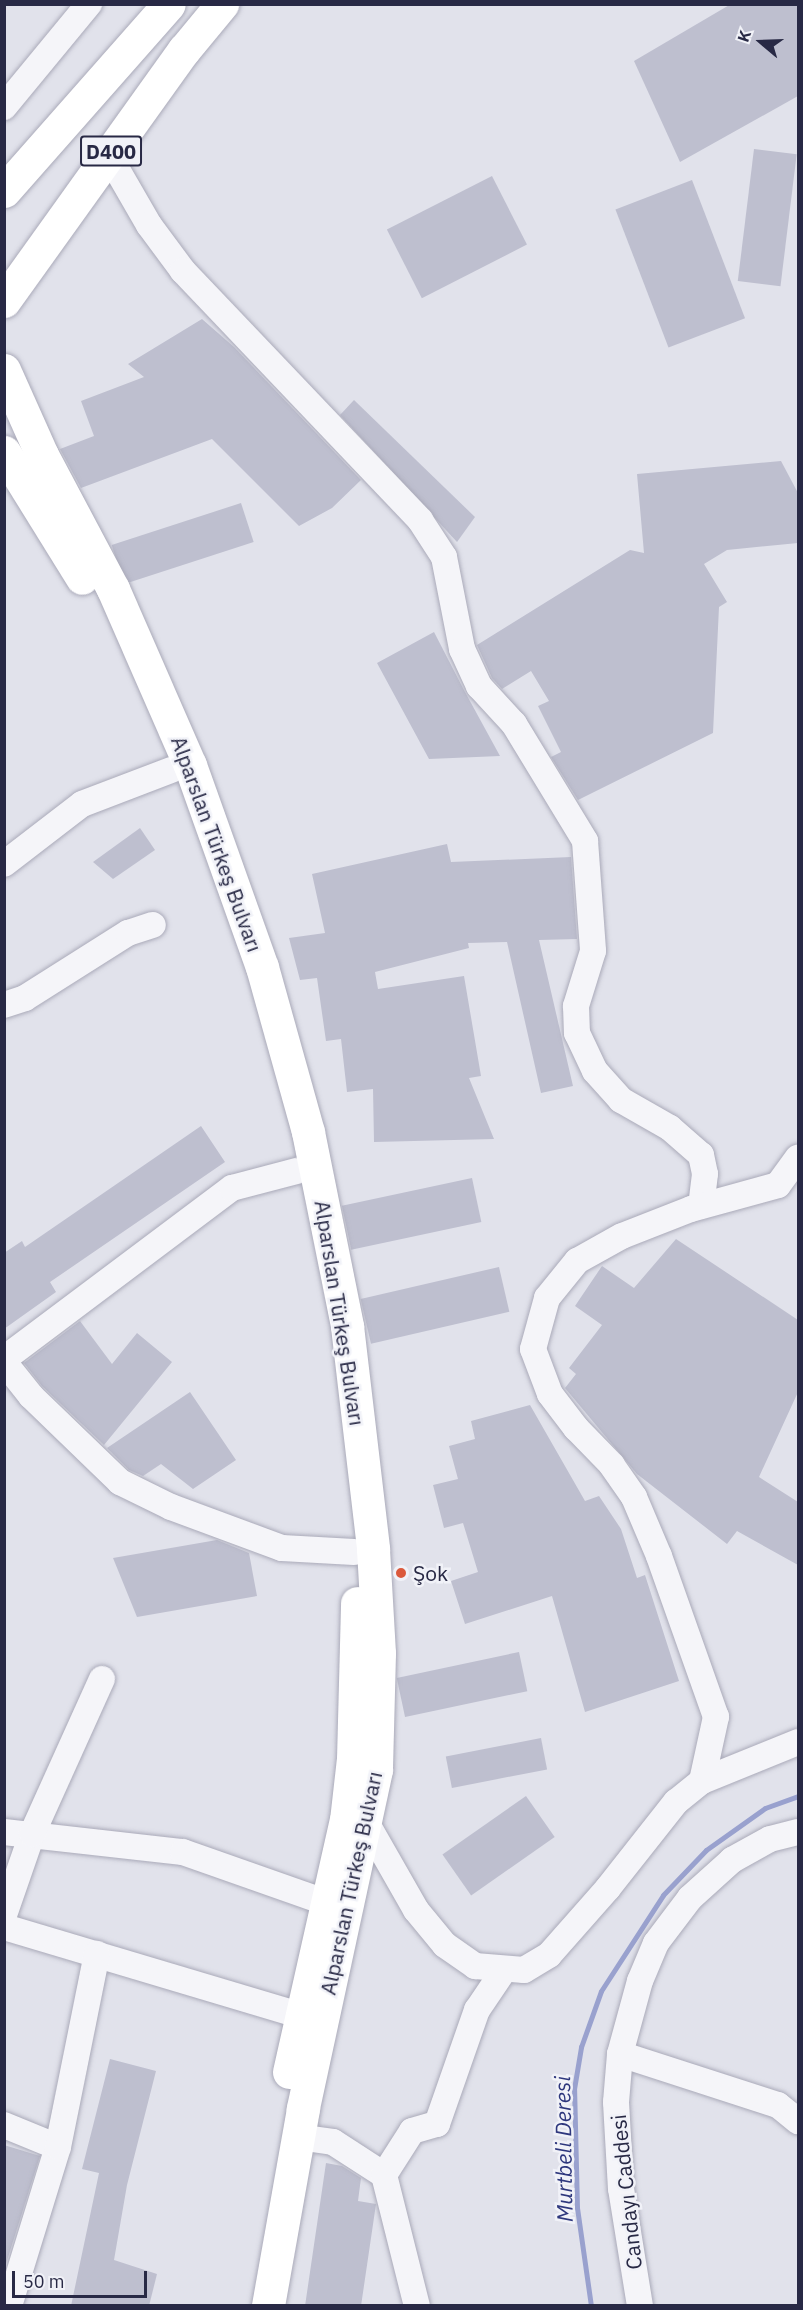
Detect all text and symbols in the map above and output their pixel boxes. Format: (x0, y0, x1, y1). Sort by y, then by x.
north arrow (731, 12, 791, 72)
text: K (733, 28, 755, 45)
road number: D400 (80, 134, 142, 168)
street label: Alparslan Türkeş Bulvarı (166, 733, 268, 955)
street label: Alparslan Türkeş Bulvarı (310, 1199, 370, 1427)
place label: Şok (413, 1560, 448, 1586)
marker: Şok (394, 1566, 408, 1580)
street label: Alparslan Türkeş Bulvarı (315, 1769, 387, 1997)
water label: Murtbeli Deresi (549, 2076, 577, 2222)
street label: Candayı Caddesi (605, 2113, 647, 2271)
scale bar (15, 2259, 150, 2297)
text: 50 m (23, 2270, 65, 2293)

